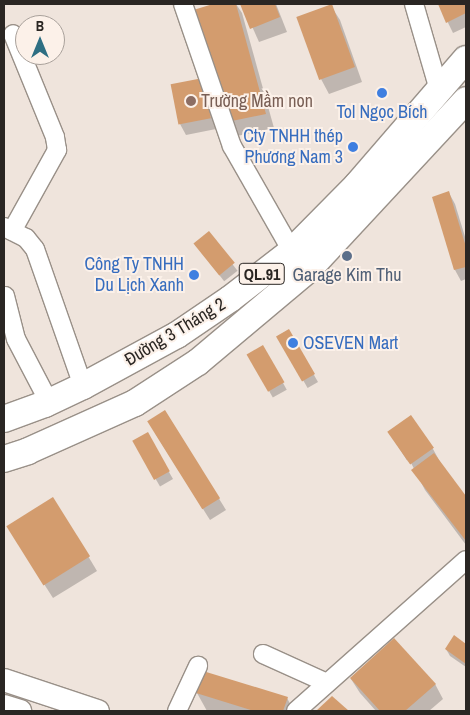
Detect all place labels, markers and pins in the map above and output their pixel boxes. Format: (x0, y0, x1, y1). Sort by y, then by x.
marker: Tol Ngọc Bích (376, 87, 388, 99)
place label: Trường Mầm non (201, 90, 313, 112)
marker: Trường Mầm non (185, 95, 197, 107)
place label: Tol Ngọc Bích (336, 101, 428, 123)
place label: Cty TNHH thép Phương Nam 3 (243, 126, 343, 168)
marker: Cty TNHH thép Phương Nam 3 (347, 141, 359, 153)
marker: Garage Kim Thu (341, 250, 353, 262)
place label: Công Ty TNHH Du Lịch Xanh (84, 254, 184, 296)
place label: Garage Kim Thu (292, 264, 402, 286)
marker: Công Ty TNHH Du Lịch Xanh (188, 269, 200, 281)
place label: OSEVEN Mart (303, 332, 398, 354)
marker: OSEVEN Mart (287, 337, 299, 349)

